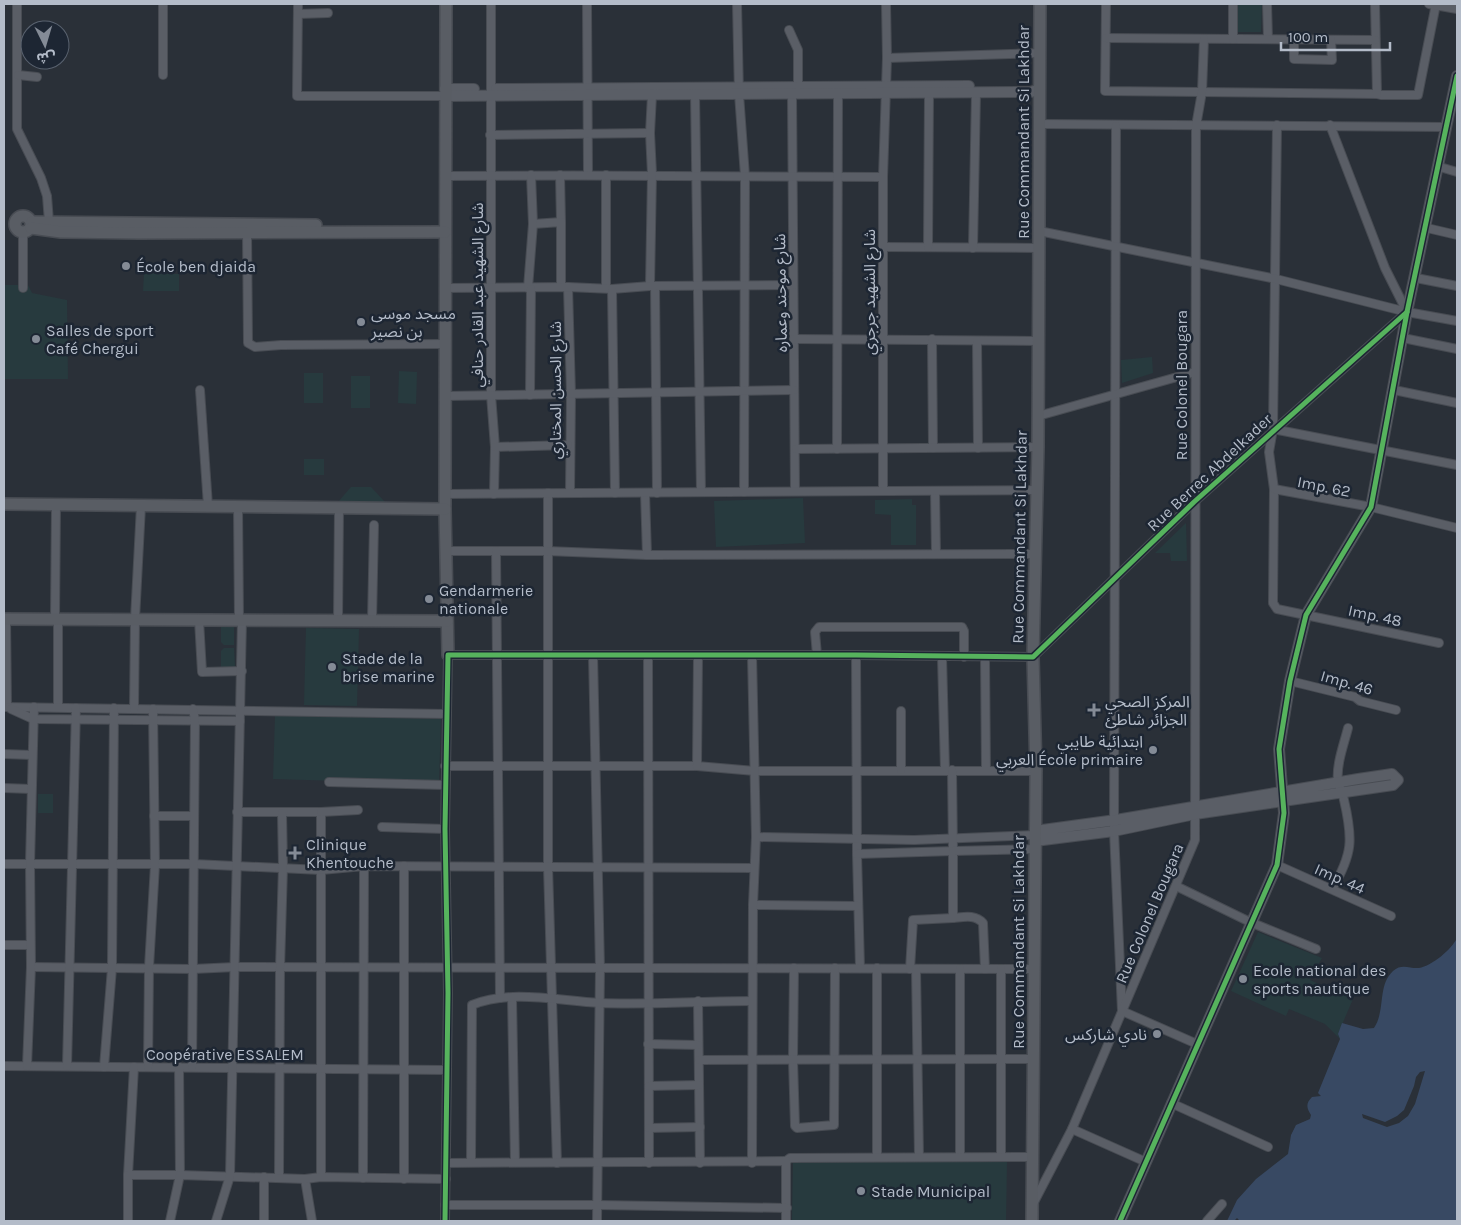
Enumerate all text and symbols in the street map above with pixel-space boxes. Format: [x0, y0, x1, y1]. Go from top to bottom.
north arrow [20, 20, 70, 70]
scale bar [1281, 20, 1390, 52]
street label: Rue Commandant Si Lakhdar [1014, 25, 1033, 239]
text: 100 m [1288, 28, 1328, 46]
text: ش [36, 48, 56, 67]
street label: شارع الشهيد عبد القادر حنافي [468, 202, 490, 388]
street label: شارع الشهيد جرجري [860, 229, 882, 355]
street label: شارع موحند وعماره [770, 233, 794, 353]
place label: École ben djaida [136, 257, 256, 276]
marker: École ben djaida [120, 260, 132, 272]
place label: مسجد موسى بن نصير [370, 304, 456, 341]
street label: Rue Colonel Bougara [1172, 310, 1191, 460]
marker: مسجد موسى بن نصير [355, 316, 367, 328]
place label: Salles de sport Café Chergui [46, 321, 154, 358]
street label: شارع الحسن المختاري [546, 321, 568, 459]
marker: Salles de sport Café Chergui [30, 333, 42, 345]
street label: Rue Berrec Abdelkader [1143, 409, 1276, 535]
street label: Rue Commandant Si Lakhdar [1008, 430, 1031, 644]
street label: Imp. 62 [1296, 472, 1352, 501]
place label: Gendarmerie nationale [439, 581, 533, 618]
marker: Gendarmerie nationale [423, 593, 435, 605]
street label: Imp. 48 [1346, 601, 1403, 630]
place label: Stade de la brise marine [342, 649, 435, 686]
marker: Stade de la brise marine [326, 661, 338, 673]
street label: Imp. 46 [1318, 666, 1375, 699]
place label: المركز الصحي الجزائر شاطئ [1105, 692, 1190, 729]
marker: المركز الصحي الجزائر شاطئ [1087, 703, 1101, 717]
place label: ابتدائية طايبي العربي École primaire [996, 732, 1143, 772]
marker: ابتدائية طايبي العربي École primaire [1147, 744, 1159, 756]
place label: Clinique Khentouche [306, 835, 394, 872]
street label: Rue Commandant Si Lakhdar [1009, 835, 1028, 1049]
street label: Rue Colonel Bougara [1111, 840, 1188, 986]
marker: Clinique Khentouche [288, 846, 302, 860]
street label: Imp. 44 [1312, 859, 1368, 898]
place label: Ecole national des sports nautique [1253, 961, 1386, 998]
marker: Ecole national des sports nautique [1237, 973, 1249, 985]
place label: نادي شاركس [1065, 1025, 1147, 1047]
marker: نادي شاركس [1151, 1028, 1163, 1040]
street label: Coopérative ESSALEM [146, 1045, 304, 1064]
place label: Stade Municipal [871, 1182, 990, 1201]
marker: Stade Municipal [855, 1185, 867, 1197]

